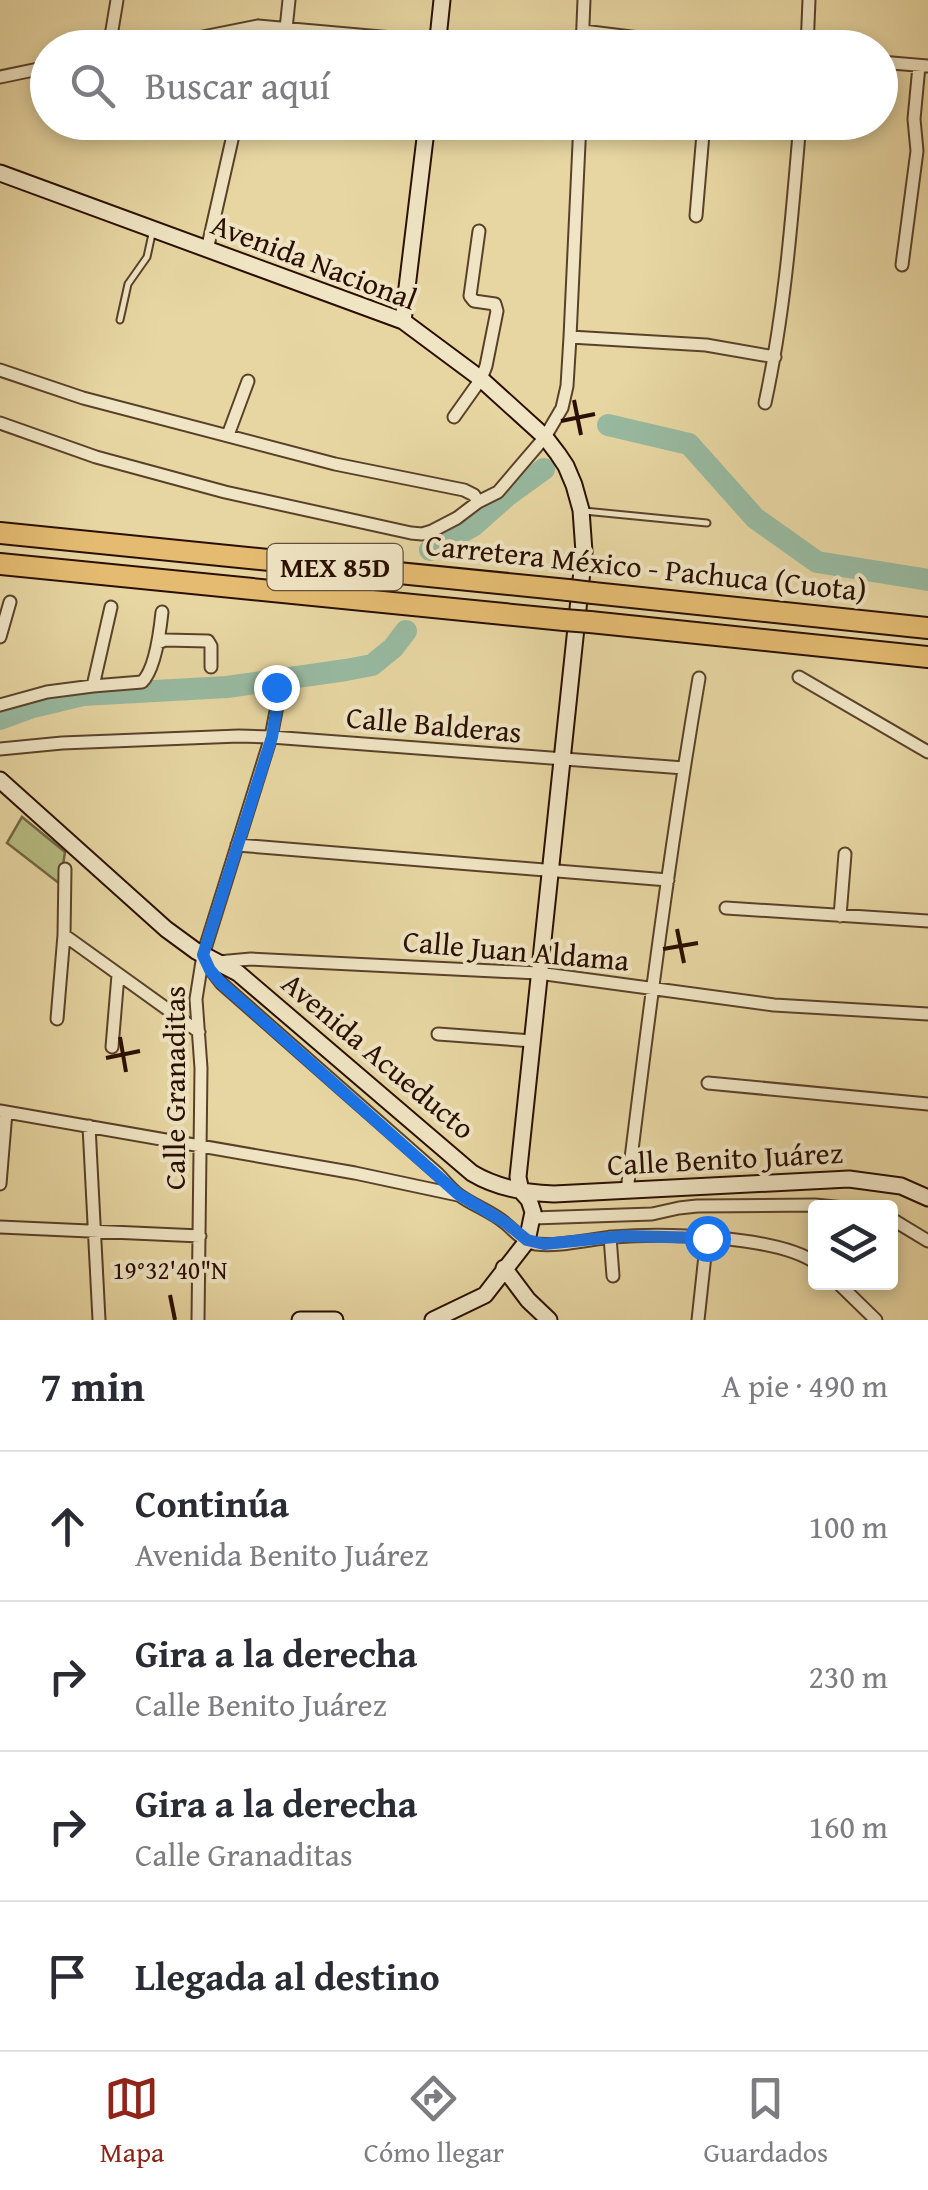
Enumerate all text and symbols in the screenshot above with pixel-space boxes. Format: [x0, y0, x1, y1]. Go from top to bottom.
search box [30, 30, 898, 140]
text: Buscar aquí [145, 57, 330, 113]
icon: search [65, 58, 120, 113]
street label: Avenida Nacional [205, 202, 424, 321]
street label: Carretera México - Pachuca (Cuota) [423, 522, 869, 612]
road number: MEX 85D [268, 544, 402, 590]
route end [254, 665, 300, 711]
street label: Calle Balderas [345, 694, 524, 754]
street label: Calle Juan Aldama [401, 918, 631, 982]
street label: Avenida Acueducto [272, 961, 485, 1149]
street label: Calle Granaditas [152, 986, 196, 1190]
street label: Calle Benito Juárez [606, 1130, 844, 1186]
map controls [808, 1200, 898, 1290]
button: layers [808, 1200, 898, 1290]
route start [685, 1216, 731, 1262]
text: 19°32'40"N [113, 1252, 227, 1288]
text: 7 min [40, 1355, 145, 1416]
text: A pie · 490 m [721, 1362, 888, 1409]
text: Continúa [135, 1475, 289, 1531]
icon: ahead [40, 1499, 95, 1554]
text: 100 m [809, 1503, 888, 1550]
text: Avenida Benito Juárez [135, 1531, 428, 1578]
text: Gira a la derecha [135, 1625, 417, 1681]
icon: right [40, 1649, 95, 1704]
text: 230 m [809, 1653, 888, 1700]
text: Calle Benito Juárez [135, 1681, 387, 1728]
text: Gira a la derecha [135, 1775, 417, 1831]
icon: right [40, 1799, 95, 1854]
text: 160 m [809, 1803, 888, 1850]
text: Calle Granaditas [135, 1831, 353, 1878]
text: Llegada al destino [135, 1948, 440, 2004]
icon: arrive [40, 1949, 95, 2004]
tab: Mapa [100, 2071, 164, 2172]
tab: Cómo llegar [364, 2071, 504, 2172]
tab: Guardados [704, 2071, 828, 2172]

